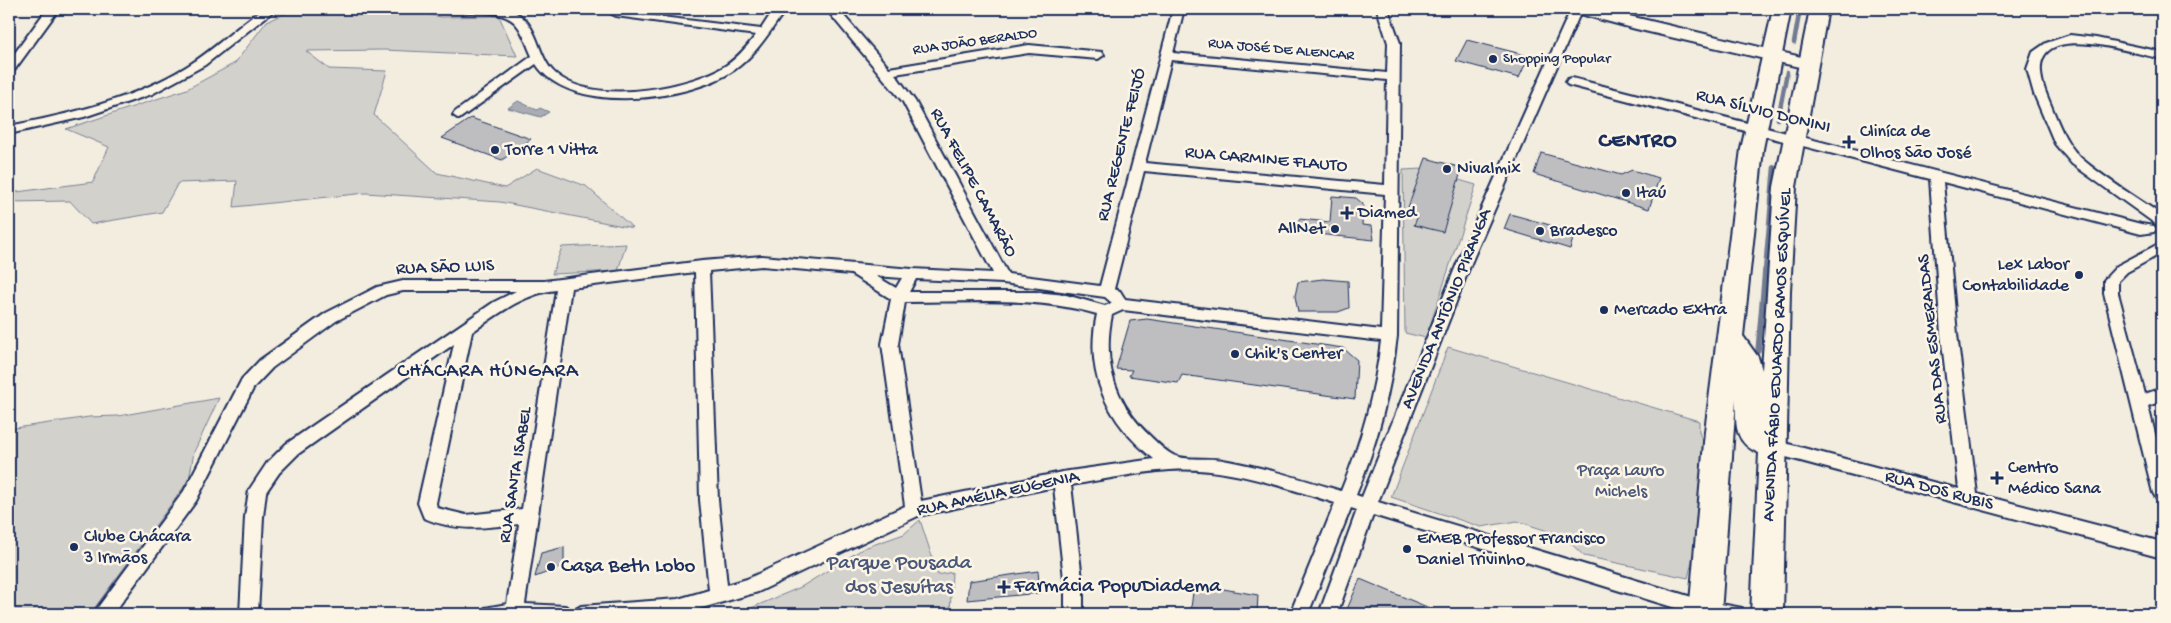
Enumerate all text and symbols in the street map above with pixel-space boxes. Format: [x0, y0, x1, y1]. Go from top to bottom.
street label: RUA JOÃO BERALDO [912, 24, 1038, 60]
street label: RUA JOSÉ DE ALENCAR [1207, 35, 1356, 65]
place label: Shopping Popular [1503, 50, 1612, 68]
marker: Shopping Popular [1487, 53, 1499, 65]
street label: RUA REGENTE FEIJÓ [1093, 66, 1151, 224]
street label: RUA SÍLVIO DONINI [1693, 85, 1833, 139]
street label: RUA FELIPE CAMARÃO [925, 105, 1021, 261]
place label: Cliníca de Olhos São José [1860, 122, 1972, 164]
district label: CENTRO [1597, 129, 1678, 155]
marker: Cliníca de Olhos São José [1842, 135, 1856, 149]
place label: Torre 1 Vitta [504, 140, 599, 161]
street label: RUA CARMINE FLAUTO [1184, 142, 1348, 178]
marker: Torre 1 Vitta [489, 144, 501, 156]
place label: Nivalmix [1457, 159, 1521, 180]
marker: Nivalmix [1441, 163, 1453, 175]
place label: Itaú [1636, 183, 1667, 204]
marker: Itaú [1620, 187, 1632, 199]
street label: AVENIDA FÁBIO EDUARDO RAMOS ESQUÍVEL [1758, 187, 1797, 522]
place label: Diamed [1357, 203, 1418, 224]
street label: AVENIDA ANTÔNIO PIRANGA [1397, 205, 1497, 412]
marker: Diamed [1340, 206, 1354, 220]
place label: AllNet [1278, 219, 1327, 240]
place label: Bradesco [1549, 221, 1618, 242]
marker: AllNet [1329, 223, 1341, 235]
marker: Bradesco [1534, 225, 1546, 237]
street label: RUA DAS ESMERALDAS [1914, 253, 1952, 425]
place label: Lex Labor Contabilidade [1962, 255, 2071, 297]
street label: RUA SÃO LUIS [395, 256, 495, 280]
marker: Lex Labor Contabilidade [2073, 269, 2085, 281]
place label: Mercado Extra [1614, 300, 1728, 321]
marker: Mercado Extra [1598, 304, 1610, 316]
place label: Chik's Center [1245, 344, 1344, 365]
marker: Chik's Center [1229, 348, 1241, 360]
district label: CHÁCARA HÚNGARA [397, 359, 579, 384]
street label: RUA SANTA ISABEL [495, 404, 537, 545]
place label: Centro Médico Sana [2008, 458, 2102, 500]
park label: Praça Lauro Michels [1576, 461, 1665, 503]
street label: RUA AMÉLIA EUGENIA [915, 466, 1083, 521]
street label: RUA DOS RUBIS [1882, 466, 1996, 516]
marker: Centro Médico Sana [1990, 471, 2004, 485]
place label: Clube Chácara 3 Irmãos [83, 527, 192, 569]
place label: EMEB Professor Francisco Daniel Trivinho [1416, 529, 1605, 571]
marker: Clube Chácara 3 Irmãos [68, 541, 80, 553]
marker: EMEB Professor Francisco Daniel Trivinho [1401, 543, 1413, 555]
park label: Parque Pousada dos Jesuítas [826, 552, 973, 601]
place label: Casa Beth Lobo [561, 555, 695, 580]
marker: Casa Beth Lobo [545, 561, 557, 573]
place label: Farmácia PopuDiadema [1013, 575, 1222, 600]
marker: Farmácia PopuDiadema [998, 581, 1010, 593]

